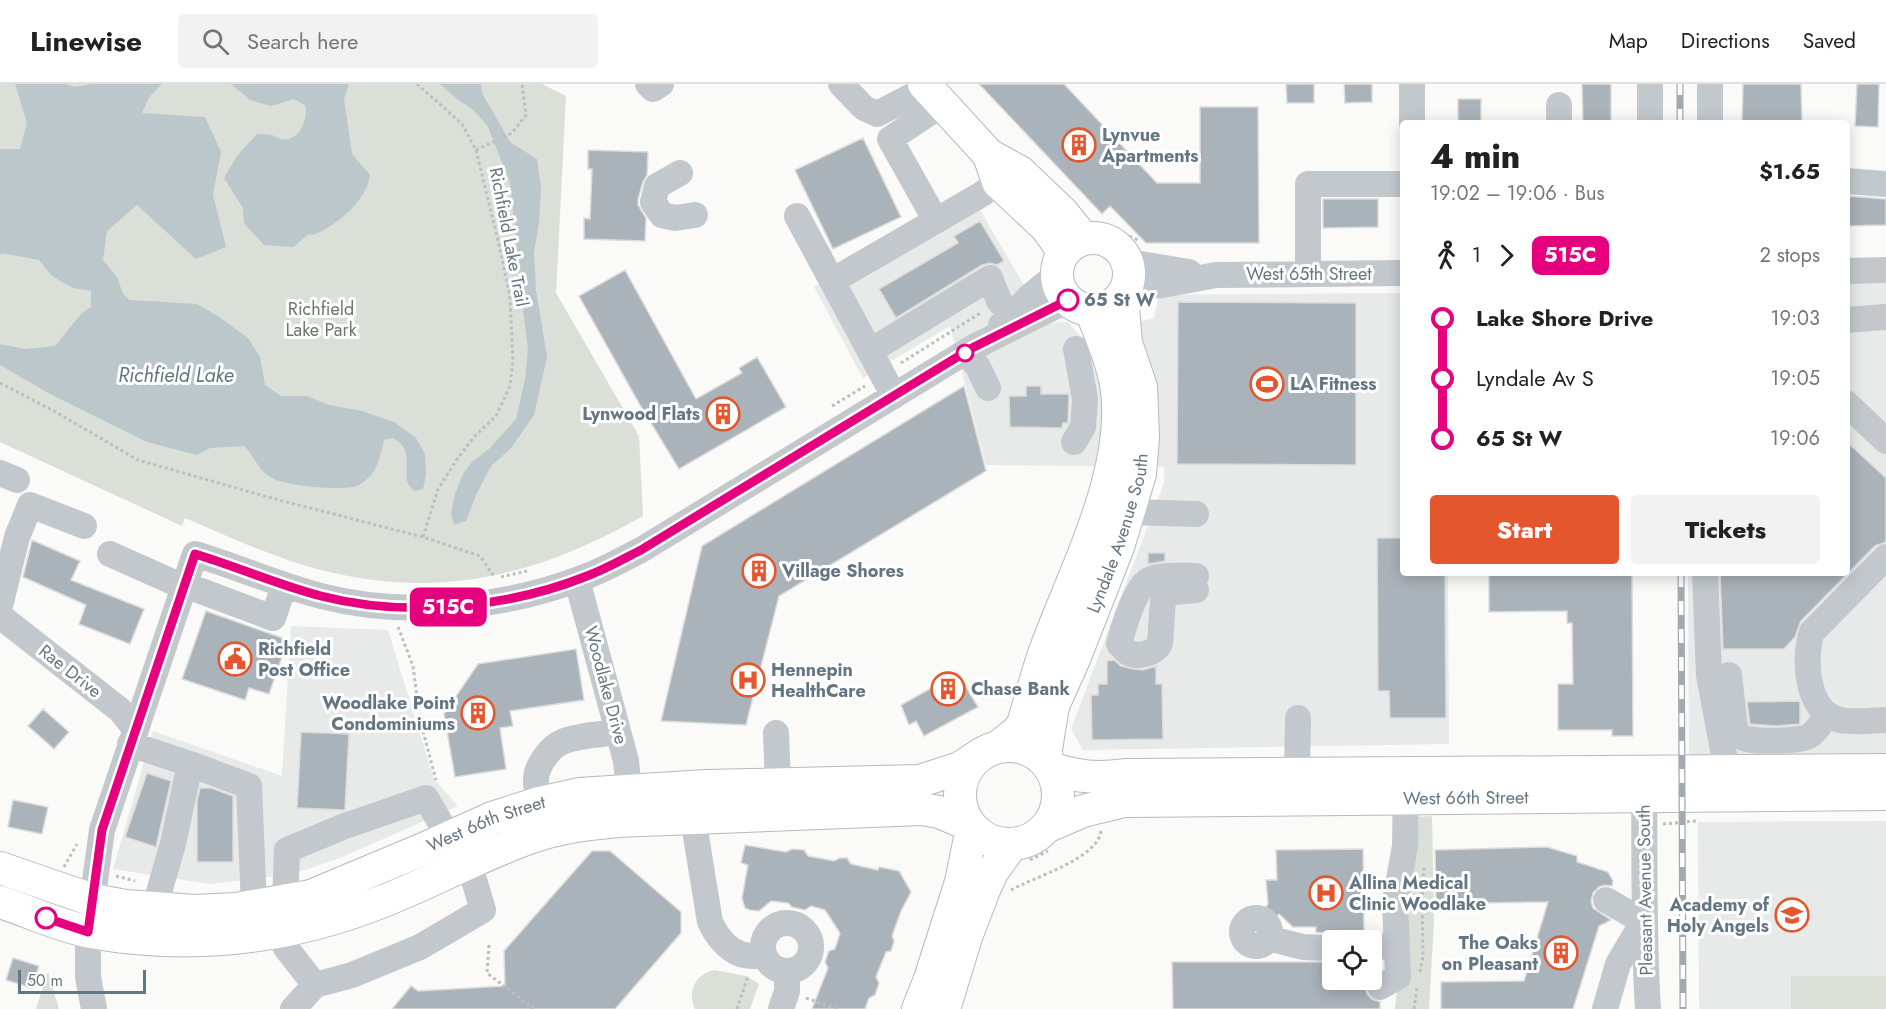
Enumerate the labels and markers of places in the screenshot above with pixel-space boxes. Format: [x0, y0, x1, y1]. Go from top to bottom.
place label: Lynvue Apartments [1101, 122, 1199, 169]
building icon: Lynvue Apartments [1061, 127, 1097, 163]
place label: 65 St W [1084, 287, 1155, 313]
marker: 65 St W [1057, 289, 1079, 311]
unlabelled marker [956, 344, 974, 362]
sports icon: LA Fitness [1249, 366, 1285, 402]
place label: LA Fitness [1290, 371, 1376, 397]
building icon: Lynwood Flats [705, 396, 741, 432]
place label: Lynwood Flats [582, 401, 700, 427]
building icon: Village Shores [741, 553, 777, 589]
place label: Village Shores [781, 558, 904, 584]
place label: Richfield Post Office [258, 636, 350, 683]
public building icon: Richfield Post Office [217, 641, 253, 677]
place label: Hennepin HealthCare [771, 657, 866, 704]
hospital icon: Hennepin HealthCare [730, 662, 766, 698]
building icon: Chase Bank [930, 671, 966, 707]
place label: Chase Bank [971, 676, 1070, 702]
place label: Woodlake Point Condominiums [322, 690, 455, 737]
building icon: Woodlake Point Condominiums [460, 695, 496, 731]
place label: Allina Medical Clinic Woodlake [1348, 870, 1486, 917]
hospital icon: Allina Medical Clinic Woodlake [1308, 875, 1344, 911]
place label: Academy of Holy Angels [1667, 892, 1770, 939]
school or university icon: Academy of Holy Angels [1774, 897, 1810, 933]
unlabelled marker [35, 907, 57, 929]
place label: The Oaks on Pleasant [1442, 930, 1538, 977]
building icon: The Oaks on Pleasant [1543, 935, 1579, 971]

